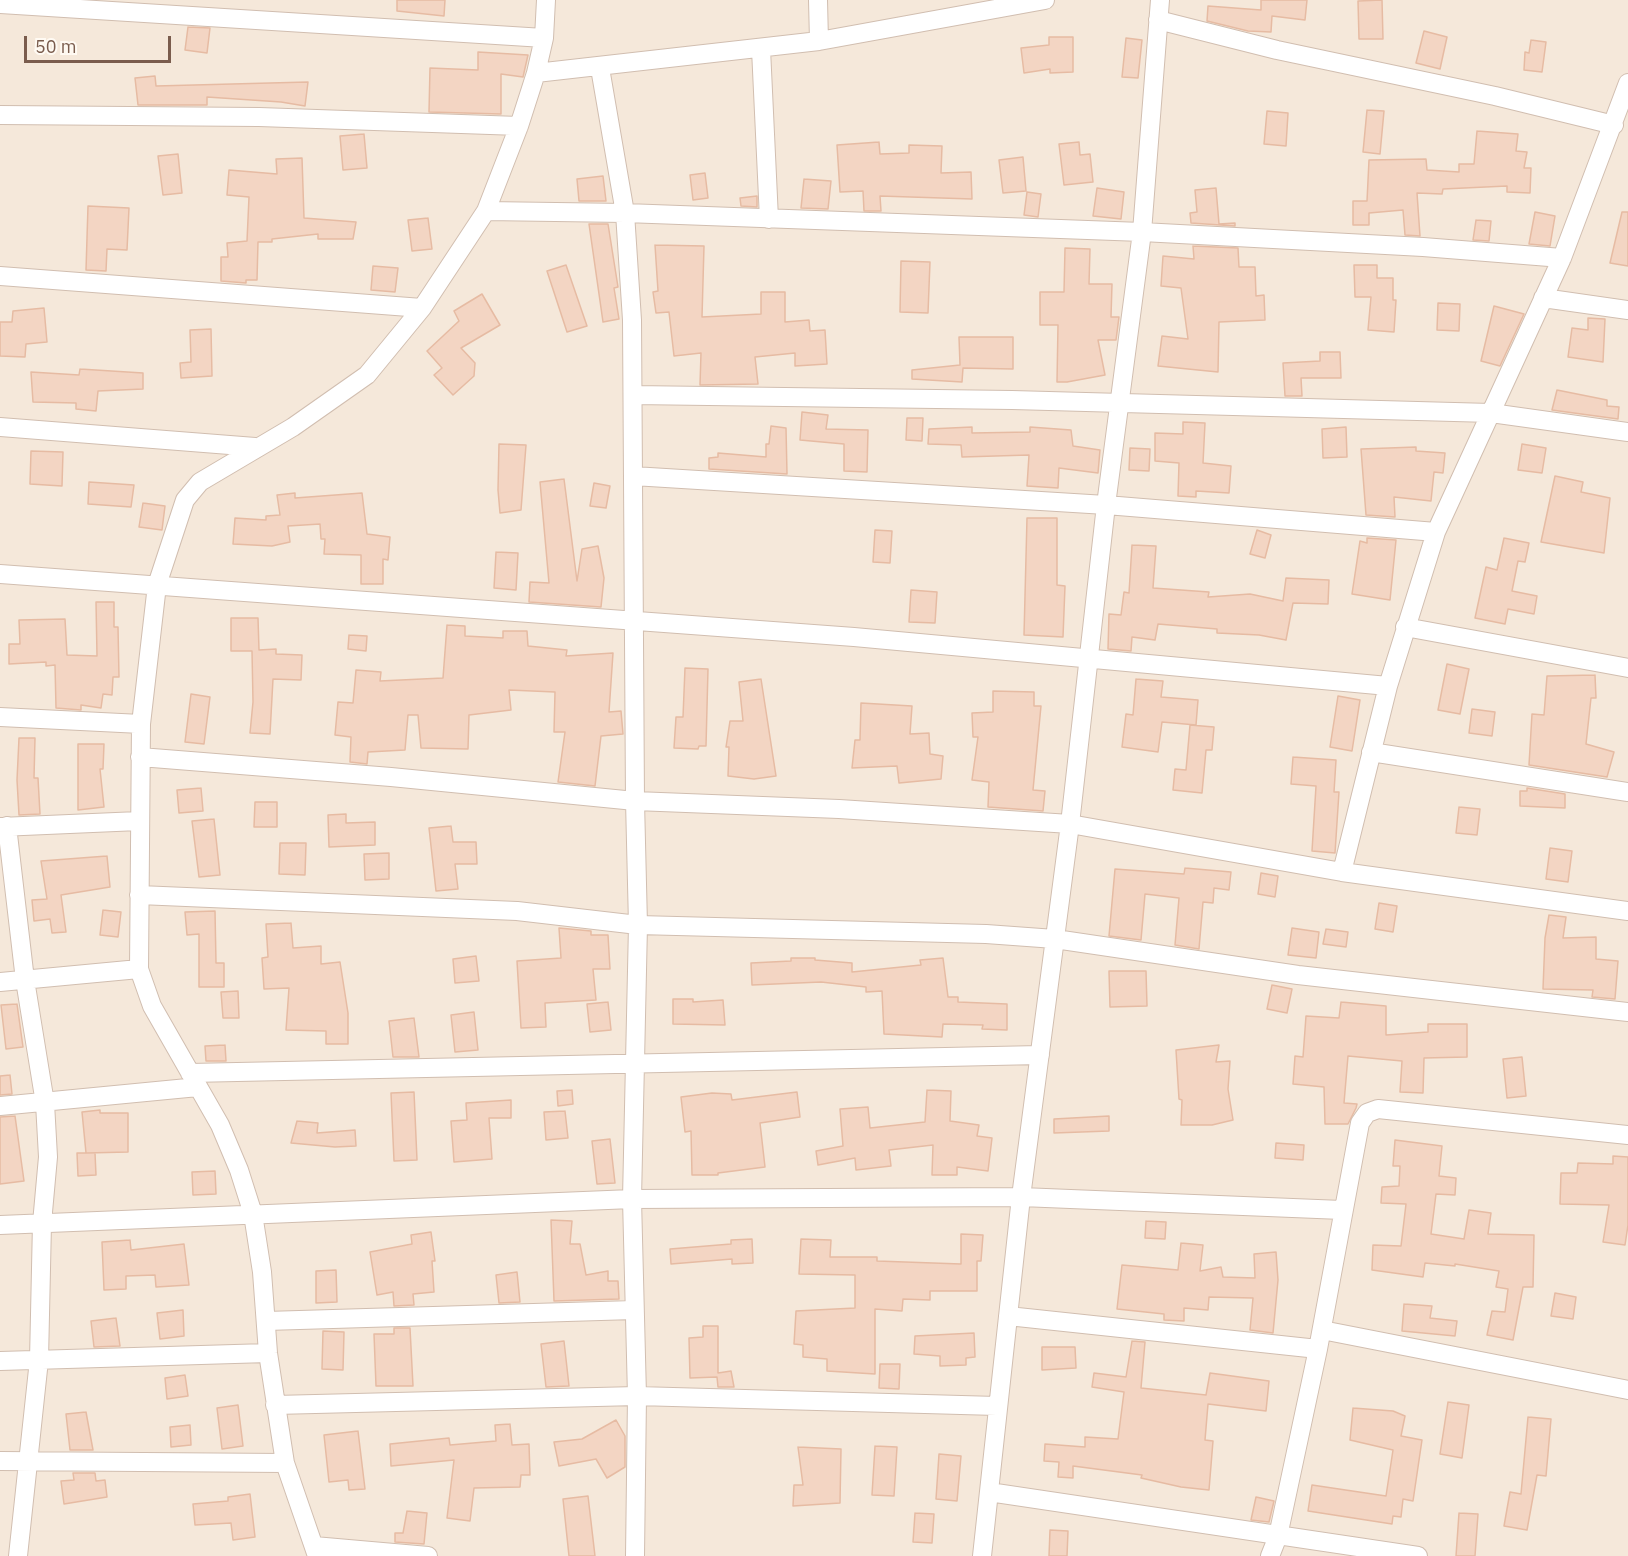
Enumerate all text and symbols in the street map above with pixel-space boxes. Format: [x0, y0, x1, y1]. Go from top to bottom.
scale bar [27, 24, 174, 62]
text: 50 m [35, 35, 77, 58]

